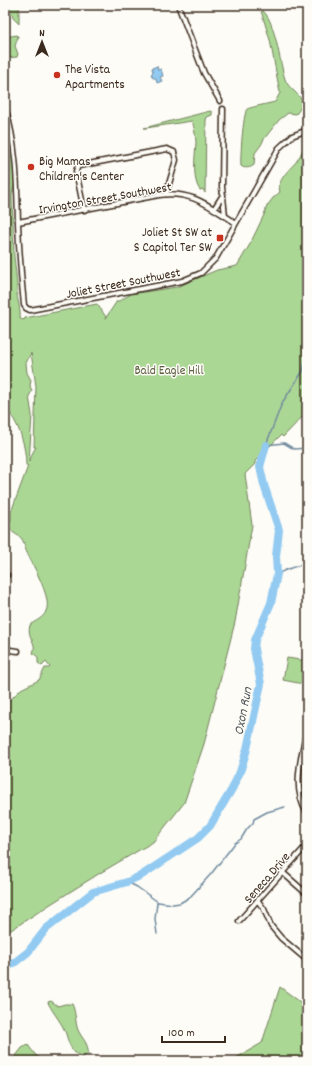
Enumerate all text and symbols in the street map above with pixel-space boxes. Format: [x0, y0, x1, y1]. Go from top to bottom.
north arrow [22, 22, 62, 62]
text: N [39, 26, 45, 42]
place label: The Vista Apartments [65, 61, 125, 95]
marker: The Vista Apartments [52, 70, 62, 80]
place label: Big Mamas Children's Center [39, 153, 124, 187]
marker: Big Mamas Children's Center [26, 162, 36, 172]
street label: Irvington Street Southwest [37, 178, 174, 221]
place label: Joliet St SW at S Capitol Ter SW [134, 224, 213, 258]
marker: Joliet St SW at S Capitol Ter SW [215, 233, 225, 243]
street label: Joliet Street Southwest [65, 264, 183, 305]
park label: Bald Eagle Hill [134, 362, 204, 381]
water label: Oxon Run [230, 685, 259, 737]
street label: Seneca Drive [240, 849, 296, 908]
scale bar [162, 1018, 225, 1044]
text: 100 m [168, 1025, 195, 1042]

